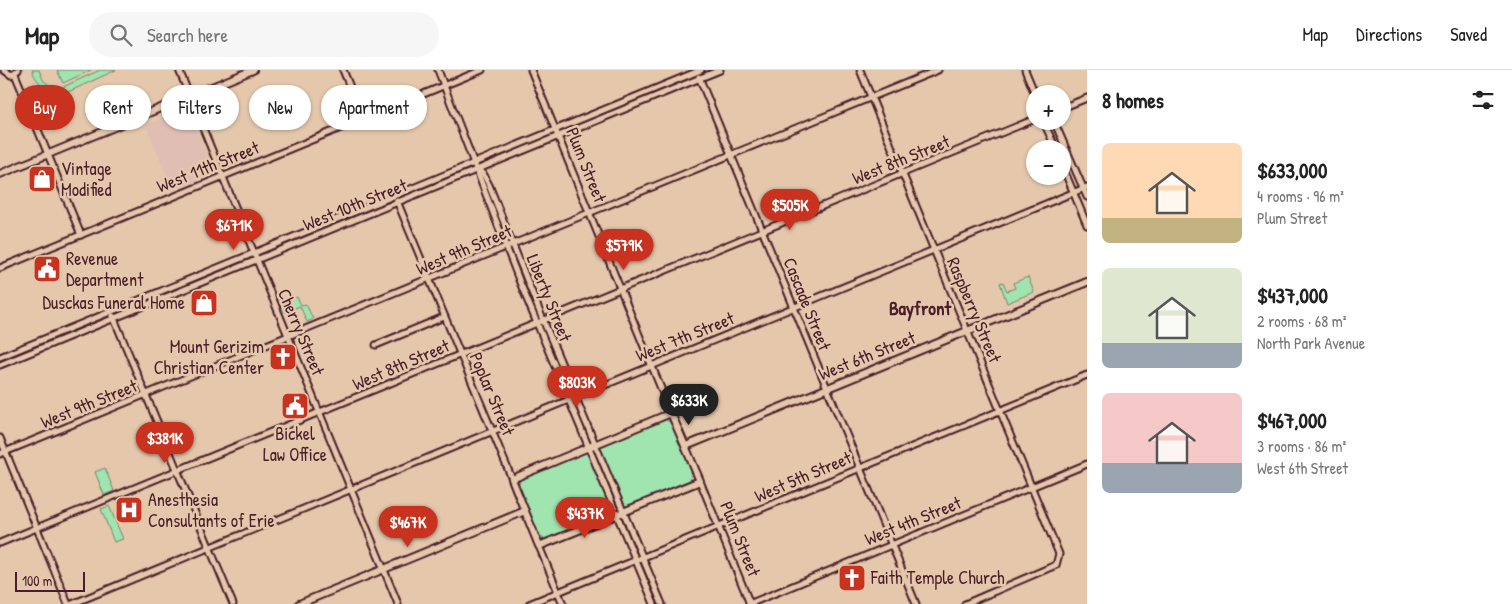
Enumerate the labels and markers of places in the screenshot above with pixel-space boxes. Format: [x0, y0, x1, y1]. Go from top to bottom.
place label: Vintage Modified [61, 156, 112, 202]
shop icon: Vintage Modified [27, 164, 57, 194]
pin: $505K [755, 189, 825, 231]
pin: $671K [199, 208, 269, 251]
pin: $579K [589, 228, 659, 271]
place label: Revenue Department [66, 246, 144, 292]
public building icon: Revenue Department [32, 254, 62, 284]
shop icon: Dusckas Funeral Home [189, 288, 219, 318]
place label: Dusckas Funeral Home [42, 290, 185, 315]
place label: Mount Gerizim Christian Center [154, 334, 264, 380]
church icon: Mount Gerizim Christian Center [268, 342, 298, 372]
pin: $803K [542, 366, 612, 408]
pin: $633K [654, 384, 724, 426]
public building icon: Bickel Law Office [280, 391, 310, 421]
place label: Bickel Law Office [263, 421, 327, 467]
pin: $381K [130, 422, 200, 464]
place label: Anesthesia Consultants of Erie [148, 487, 275, 533]
hospital icon: Anesthesia Consultants of Erie [114, 495, 144, 525]
pin: $437K [550, 496, 620, 539]
pin: $467K [373, 506, 443, 548]
church icon: Faith Temple Church [837, 563, 867, 593]
place label: Faith Temple Church [870, 565, 1005, 590]

